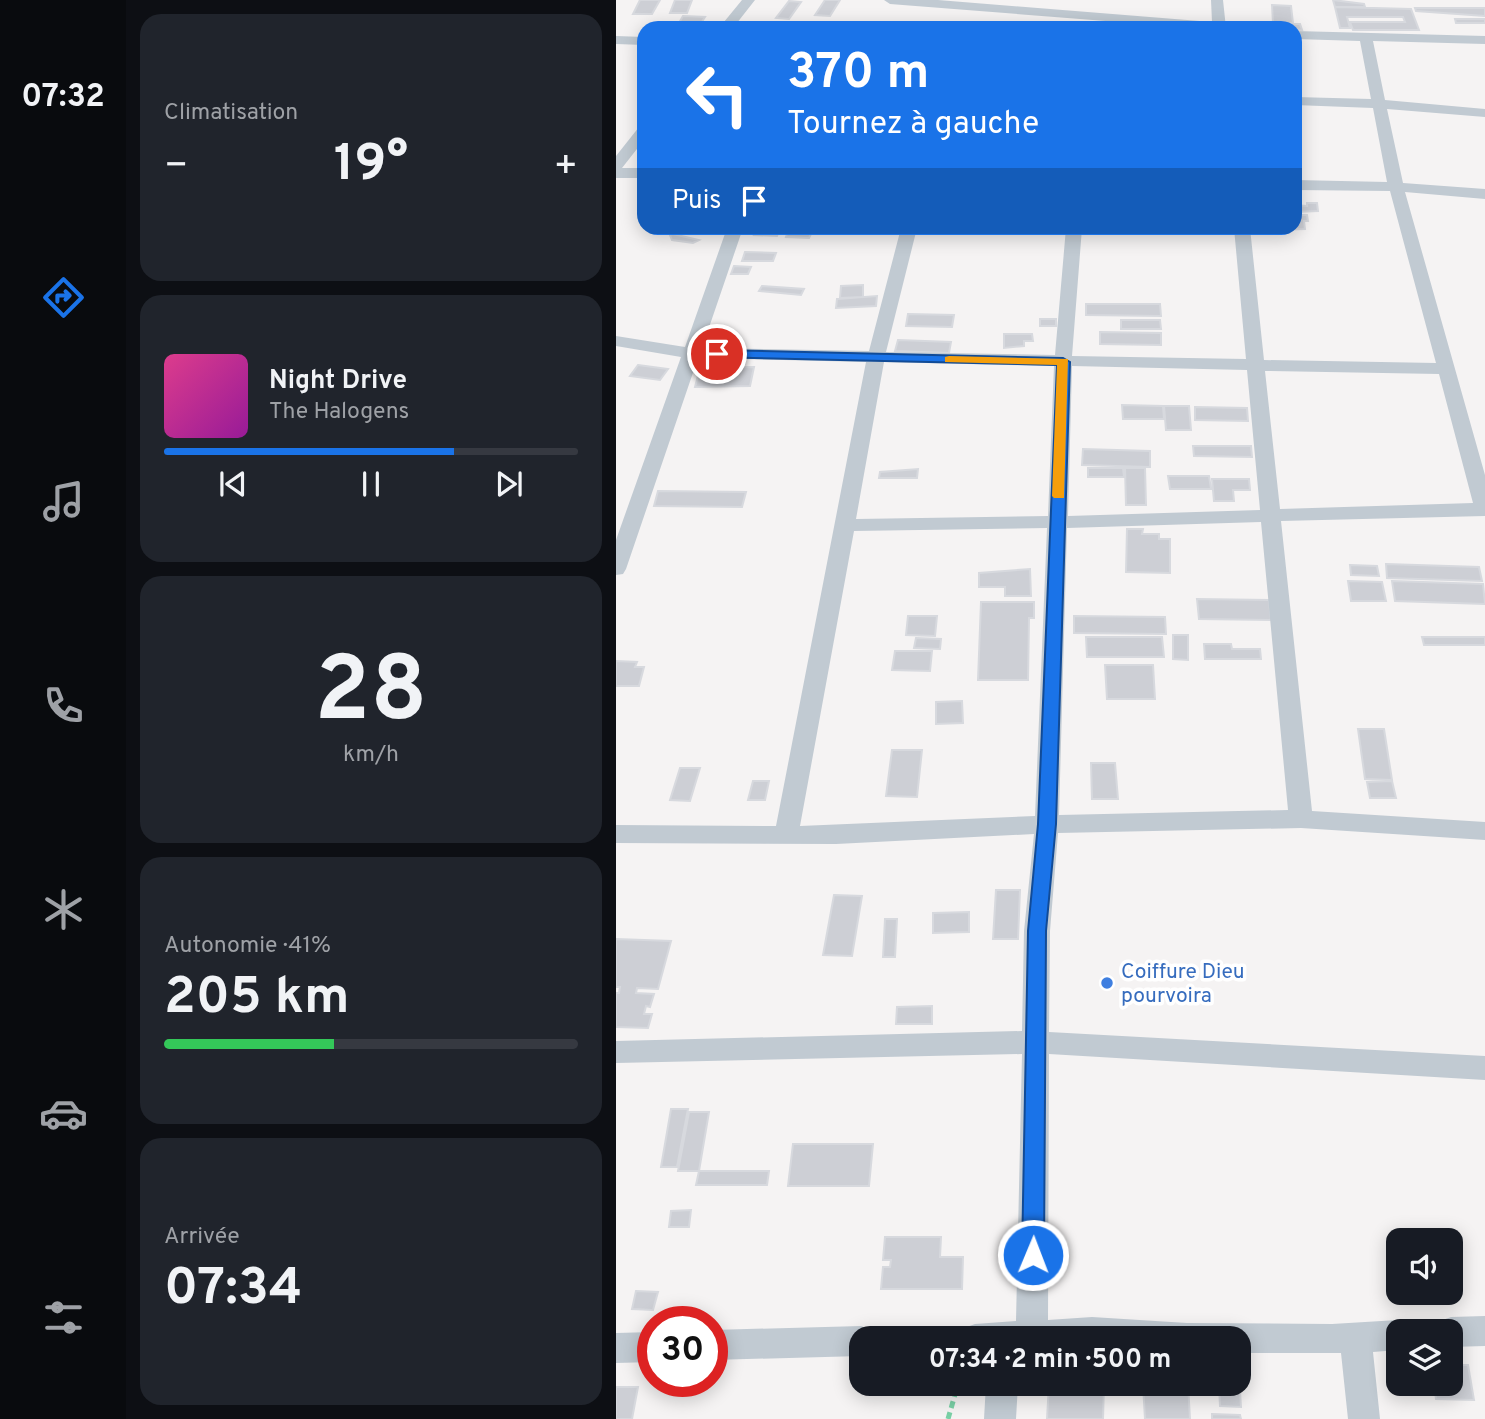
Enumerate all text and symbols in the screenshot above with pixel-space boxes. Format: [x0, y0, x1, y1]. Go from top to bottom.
text: 370 m [787, 44, 929, 106]
icon: left [672, 49, 763, 140]
text: 07:32 [21, 78, 105, 118]
text: Climatisation [164, 99, 298, 128]
text: Tournez à gauche [787, 105, 1039, 145]
text: 19° [334, 133, 408, 199]
text: − [164, 143, 189, 192]
text: + [553, 143, 578, 192]
icon: arrive [735, 182, 773, 220]
text: Puis [672, 185, 721, 218]
icon: directions [39, 273, 88, 322]
pin [687, 324, 747, 384]
icon: arrive [698, 335, 736, 373]
text: Night Drive [269, 365, 407, 398]
text: The Halogens [269, 398, 409, 427]
icon: previous [214, 465, 252, 503]
icon: pause [352, 465, 390, 503]
icon: next [490, 465, 528, 503]
icon: music [39, 477, 88, 526]
text: 28 [315, 638, 427, 753]
icon: phone [39, 681, 88, 730]
text: km/h [343, 741, 399, 770]
icon: climate [39, 885, 88, 934]
text: Autonomie · 41% [164, 932, 331, 961]
place label: Coiffure Dieu pourvoira [1121, 959, 1245, 1010]
text: 205 km [164, 966, 349, 1032]
marker: Coiffure Dieu pourvoira [1099, 975, 1115, 991]
icon: car [39, 1089, 88, 1138]
position arrow [996, 1218, 1070, 1292]
text: Arrivée [164, 1223, 240, 1252]
map controls [1386, 1228, 1463, 1396]
button: sound [1386, 1228, 1463, 1305]
text: 07:34 [164, 1257, 302, 1323]
icon: filters [39, 1293, 88, 1342]
speed limit sign: 30 [637, 1306, 728, 1397]
button: layers [1386, 1319, 1463, 1396]
text: 07:34 · 2 min · 500 m [929, 1344, 1171, 1377]

